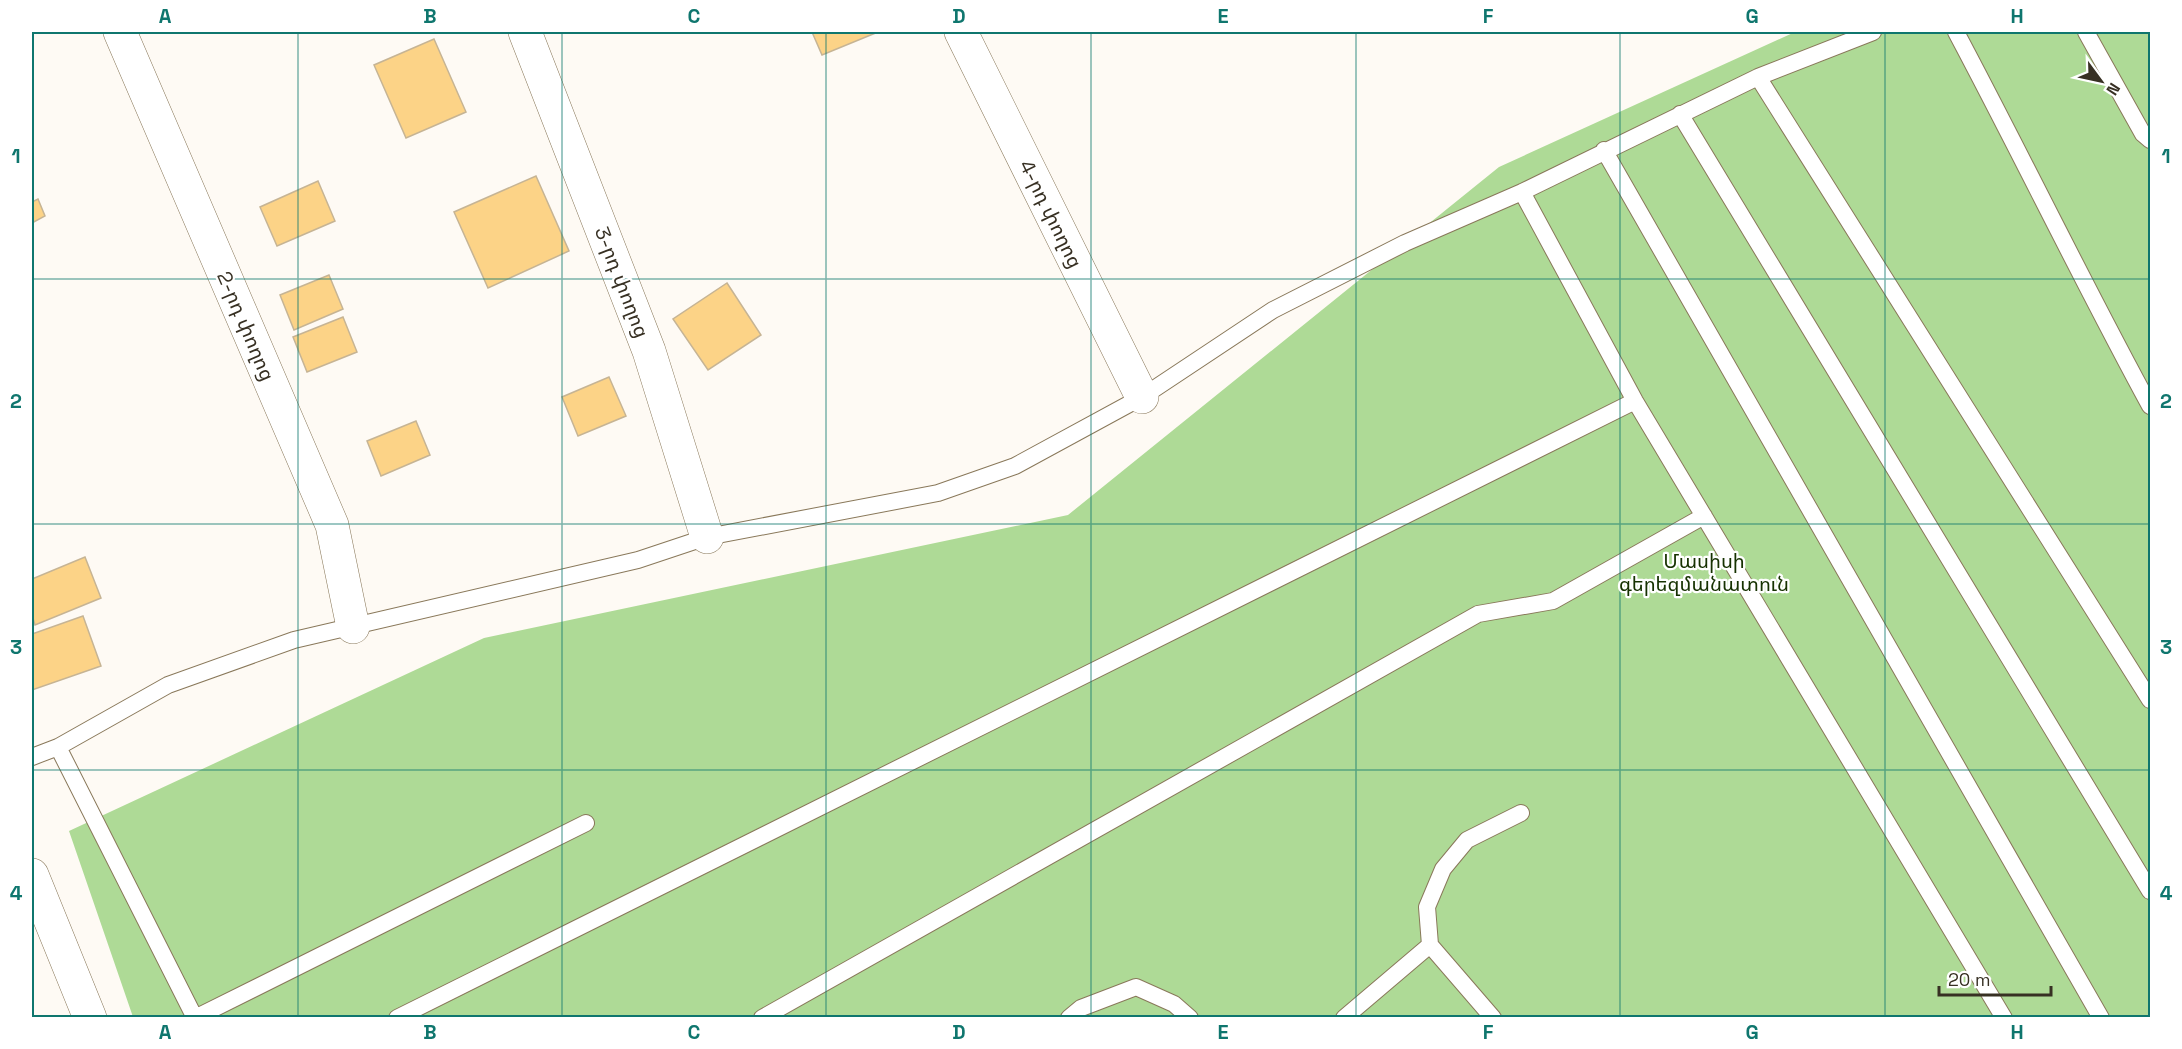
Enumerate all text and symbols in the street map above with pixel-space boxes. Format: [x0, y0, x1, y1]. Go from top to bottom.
text: A [159, 3, 172, 29]
text: B [423, 3, 437, 29]
text: C [688, 3, 701, 29]
text: D [952, 3, 966, 29]
text: E [1217, 3, 1229, 29]
text: F [1483, 3, 1494, 29]
text: G [1745, 3, 1759, 29]
text: H [2010, 3, 2024, 29]
north arrow [2071, 51, 2131, 111]
text: N [2101, 79, 2125, 99]
text: 1 [11, 143, 21, 169]
text: 1 [2161, 143, 2171, 169]
street label: 4-րդ փողոց [1014, 156, 1088, 272]
street label: 3-րդ փողոց [589, 223, 655, 341]
street label: 2-րդ փողոց [211, 267, 281, 385]
text: 2 [10, 388, 22, 414]
text: 2 [2160, 388, 2172, 414]
park label: Մասիսի գերեզմանատուն [1619, 548, 1789, 597]
text: 3 [10, 634, 22, 660]
text: 3 [2160, 634, 2172, 660]
text: 4 [10, 880, 23, 906]
text: 4 [2160, 880, 2173, 906]
scale bar [1939, 959, 2052, 997]
text: 20 m [1948, 968, 1991, 991]
text: A [159, 1019, 172, 1045]
text: B [423, 1019, 437, 1045]
text: C [688, 1019, 701, 1045]
text: D [952, 1019, 966, 1045]
text: E [1217, 1019, 1229, 1045]
text: F [1483, 1019, 1494, 1045]
text: G [1745, 1019, 1759, 1045]
text: H [2010, 1019, 2024, 1045]

